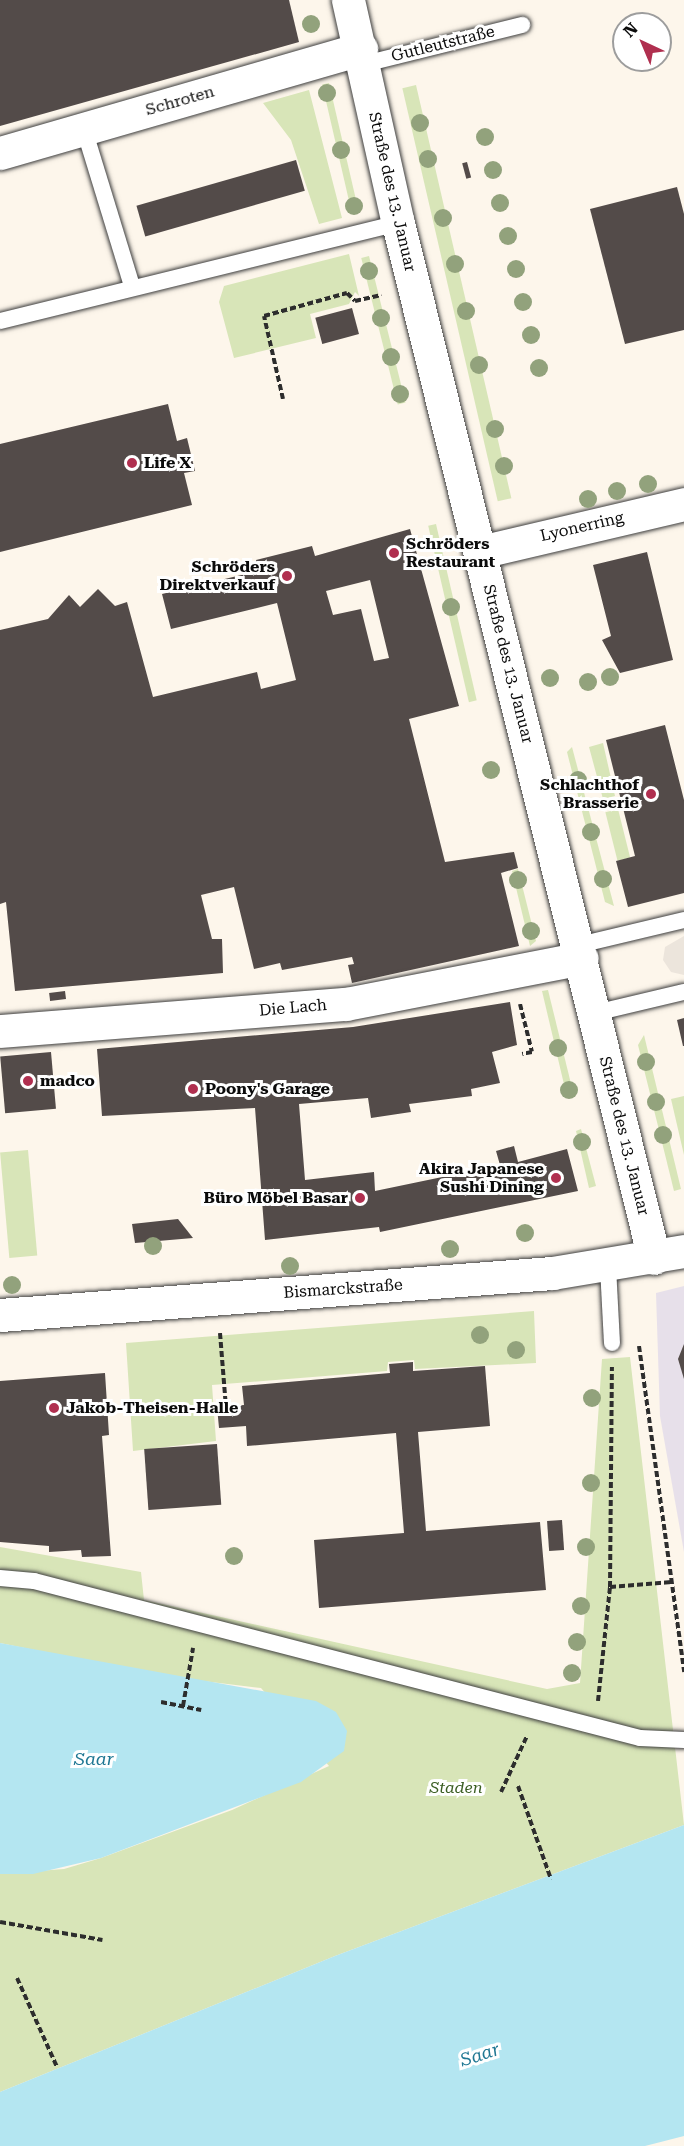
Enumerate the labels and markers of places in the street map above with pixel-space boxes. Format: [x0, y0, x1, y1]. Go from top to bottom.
place label: Life X [144, 453, 191, 473]
marker: Life X [125, 456, 139, 470]
place label: Schröders Restaurant [406, 534, 495, 572]
marker: Schröders Restaurant [387, 546, 401, 560]
place label: Schröders Direktverkauf [160, 557, 275, 595]
marker: Schröders Direktverkauf [280, 569, 294, 583]
place label: Schlachthof Brasserie [540, 775, 639, 813]
marker: Schlachthof Brasserie [644, 787, 658, 801]
place label: madco [40, 1071, 95, 1091]
marker: madco [21, 1074, 35, 1088]
place label: Poony's Garage [205, 1079, 330, 1099]
marker: Poony's Garage [186, 1082, 200, 1096]
place label: Akira Japanese Sushi Dining [419, 1159, 544, 1197]
marker: Akira Japanese Sushi Dining [549, 1171, 563, 1185]
place label: Büro Möbel Basar [204, 1188, 348, 1208]
marker: Büro Möbel Basar [353, 1191, 367, 1205]
place label: Jakob-Theisen-Halle [66, 1398, 238, 1418]
marker: Jakob-Theisen-Halle [47, 1401, 61, 1415]

